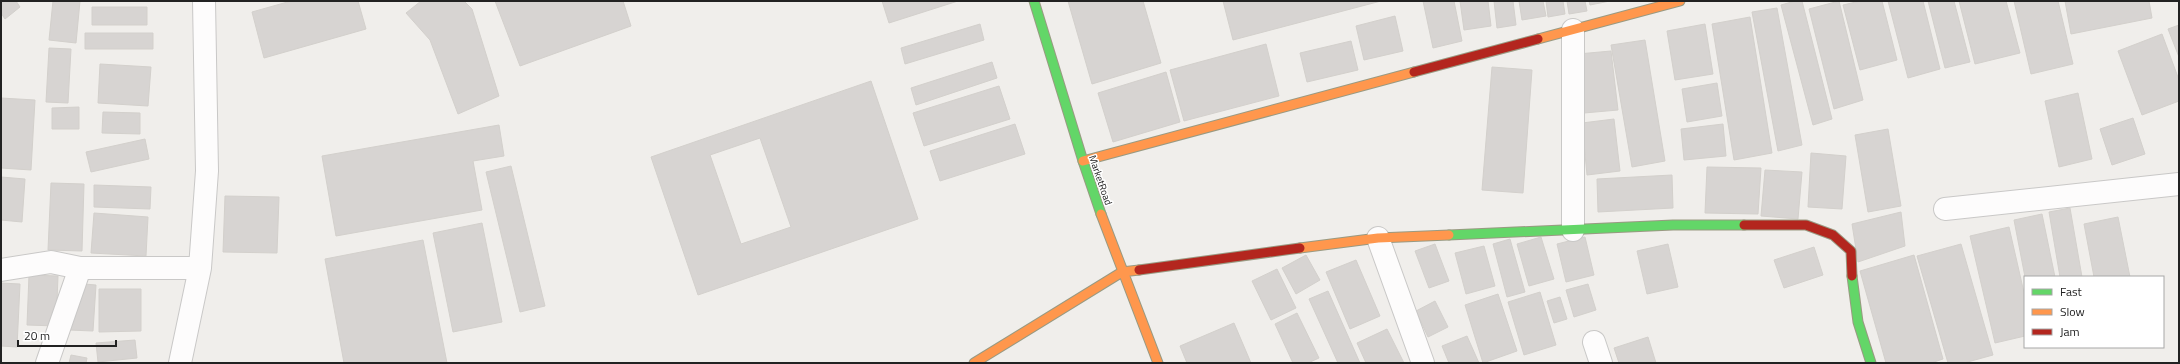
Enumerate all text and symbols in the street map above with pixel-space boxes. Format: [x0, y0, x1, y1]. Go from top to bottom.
street label: MarketRoad [1085, 153, 1116, 207]
legend [2024, 276, 2164, 348]
text: Fast [2060, 282, 2083, 301]
text: Slow [2060, 302, 2085, 321]
scale bar [18, 322, 116, 348]
text: Jam [2060, 322, 2080, 341]
text: 20 m [24, 326, 50, 345]

